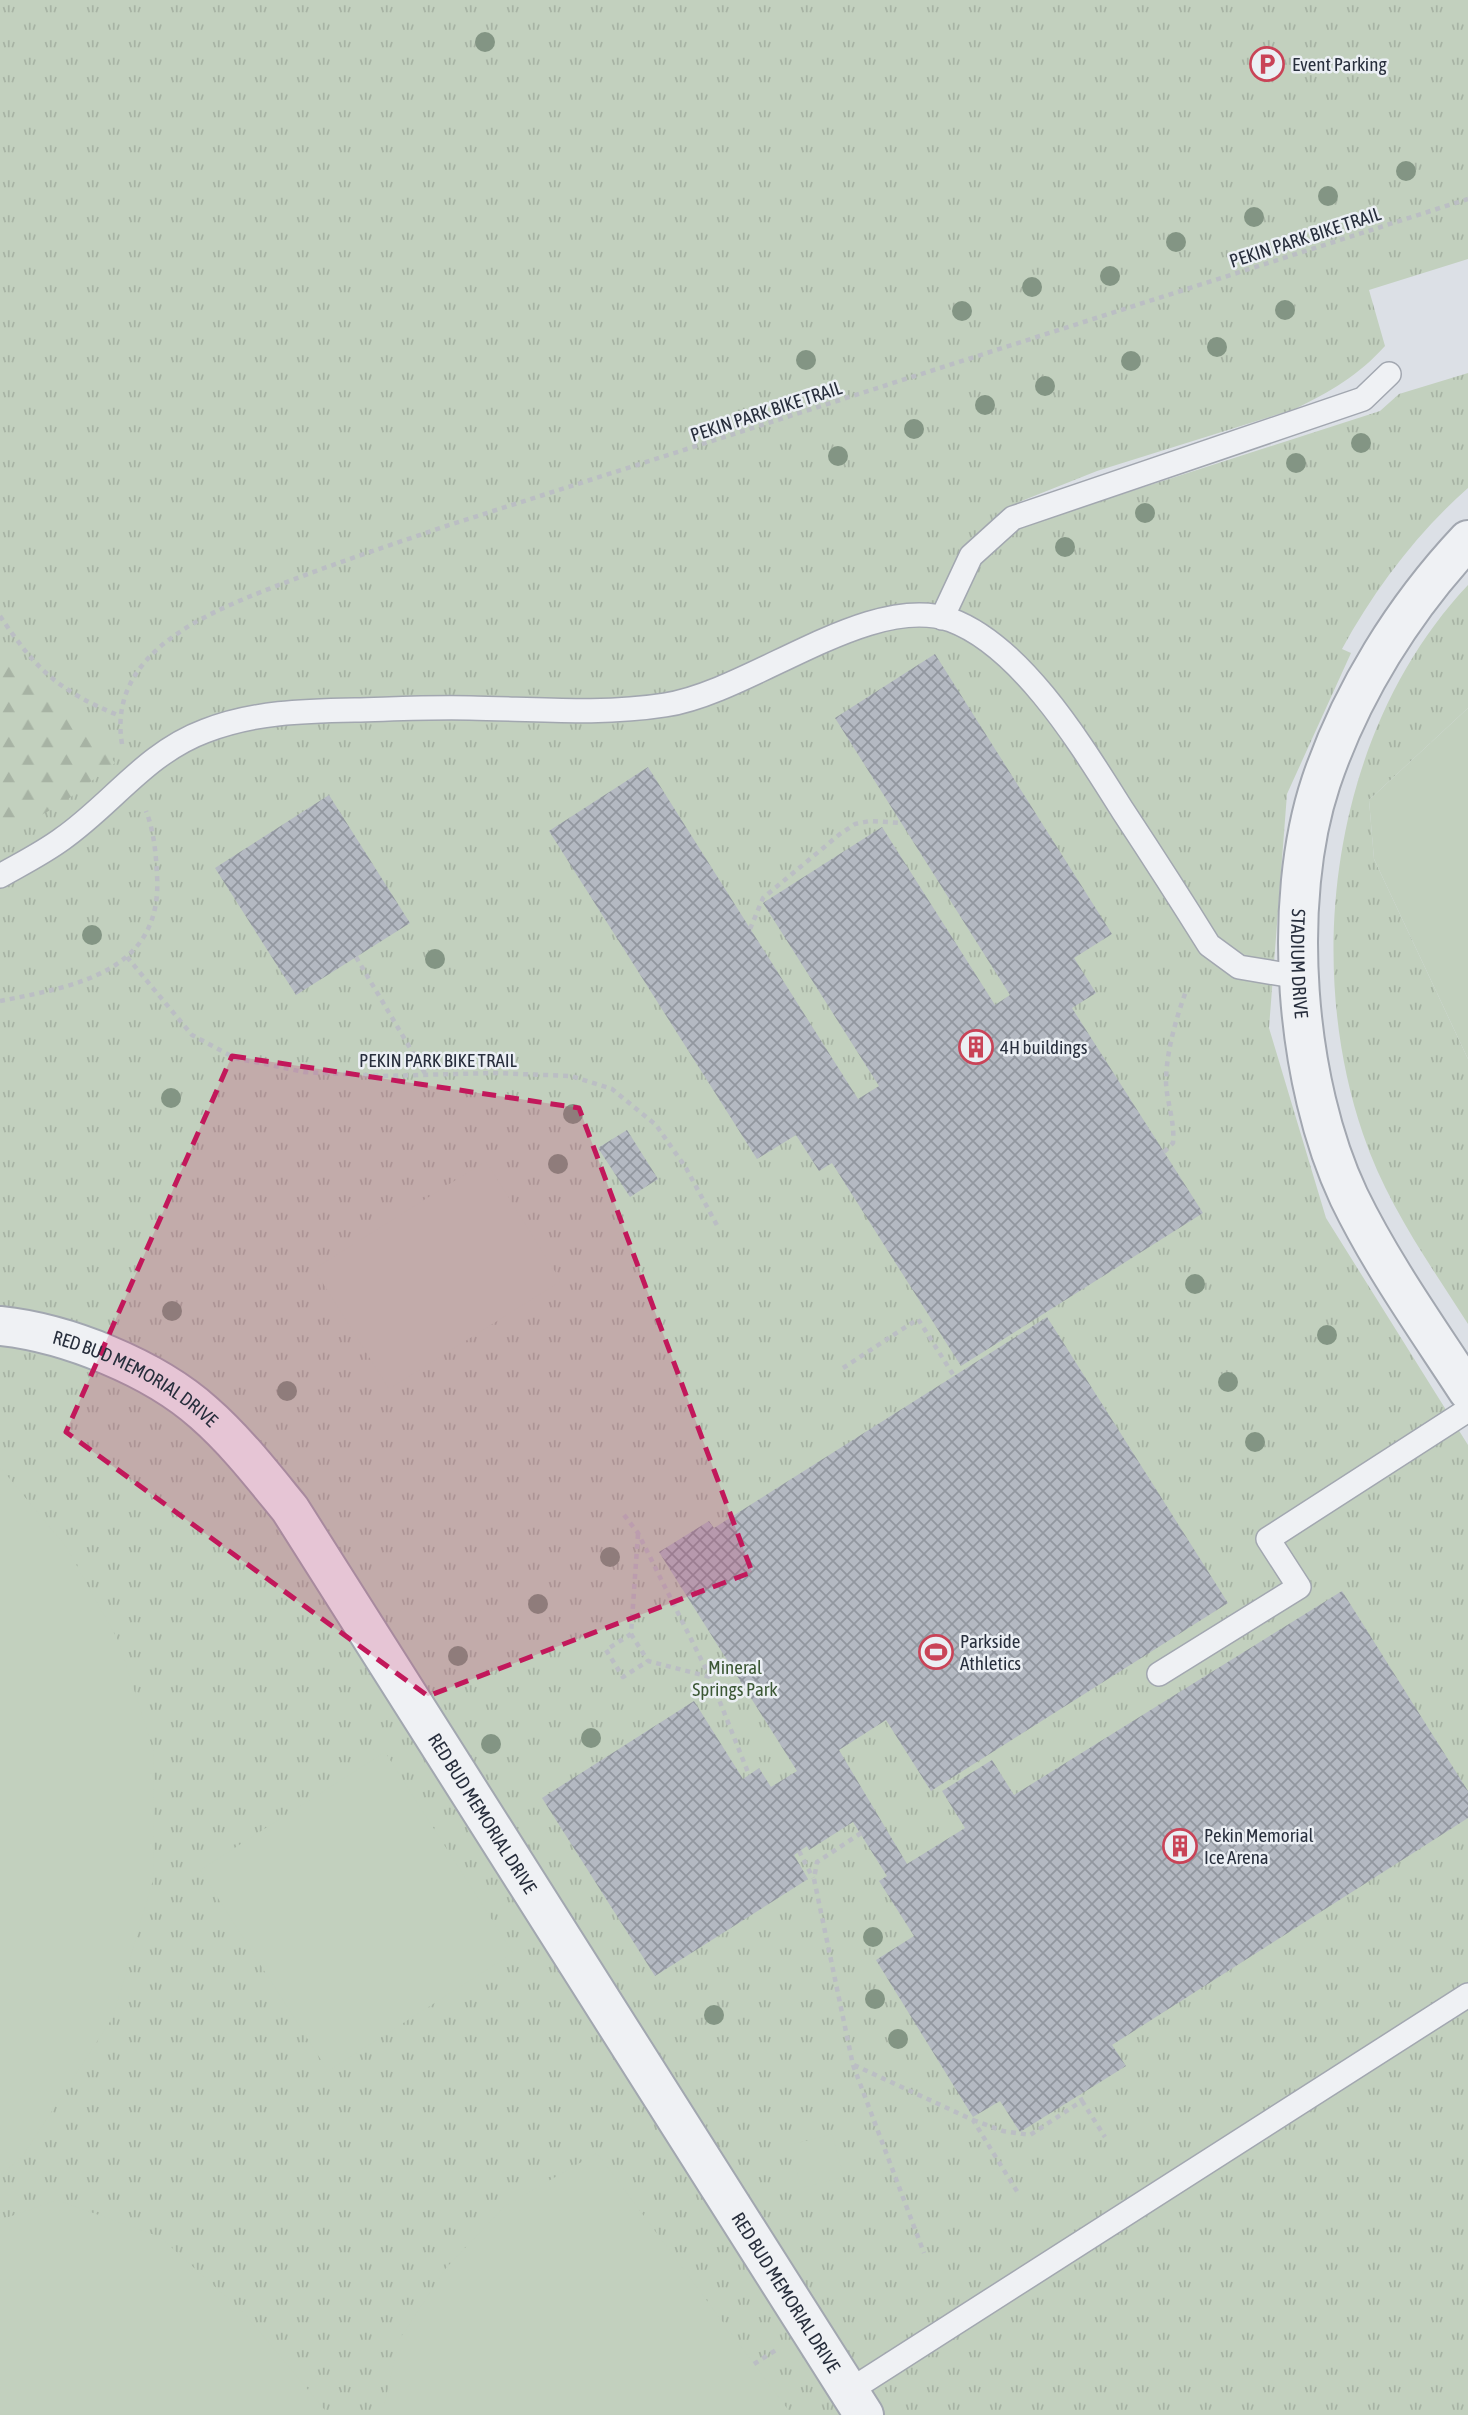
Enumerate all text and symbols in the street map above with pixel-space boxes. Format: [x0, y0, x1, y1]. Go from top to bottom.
parking icon: Event Parking [1248, 45, 1286, 83]
place label: Event Parking [1292, 53, 1387, 75]
street label: PEKIN PARK BIKE TRAIL [1227, 202, 1384, 272]
street label: PEKIN PARK BIKE TRAIL [688, 376, 845, 446]
street label: STADIUM DRIVE [1287, 908, 1313, 1019]
building icon: 4H buildings [957, 1028, 995, 1066]
place label: 4H buildings [1000, 1036, 1088, 1058]
street label: PEKIN PARK BIKE TRAIL [359, 1049, 518, 1071]
street label: RED BUD MEMORIAL DRIVE [50, 1326, 222, 1431]
place label: Parkside Athletics [960, 1630, 1021, 1674]
sports icon: Parkside Athletics [917, 1633, 955, 1671]
park label: Mineral Springs Park [692, 1656, 778, 1700]
street label: RED BUD MEMORIAL DRIVE [424, 1729, 542, 1897]
place label: Pekin Memorial Ice Arena [1204, 1824, 1314, 1868]
building icon: Pekin Memorial Ice Arena [1161, 1827, 1199, 1865]
street label: RED BUD MEMORIAL DRIVE [727, 2208, 845, 2376]

